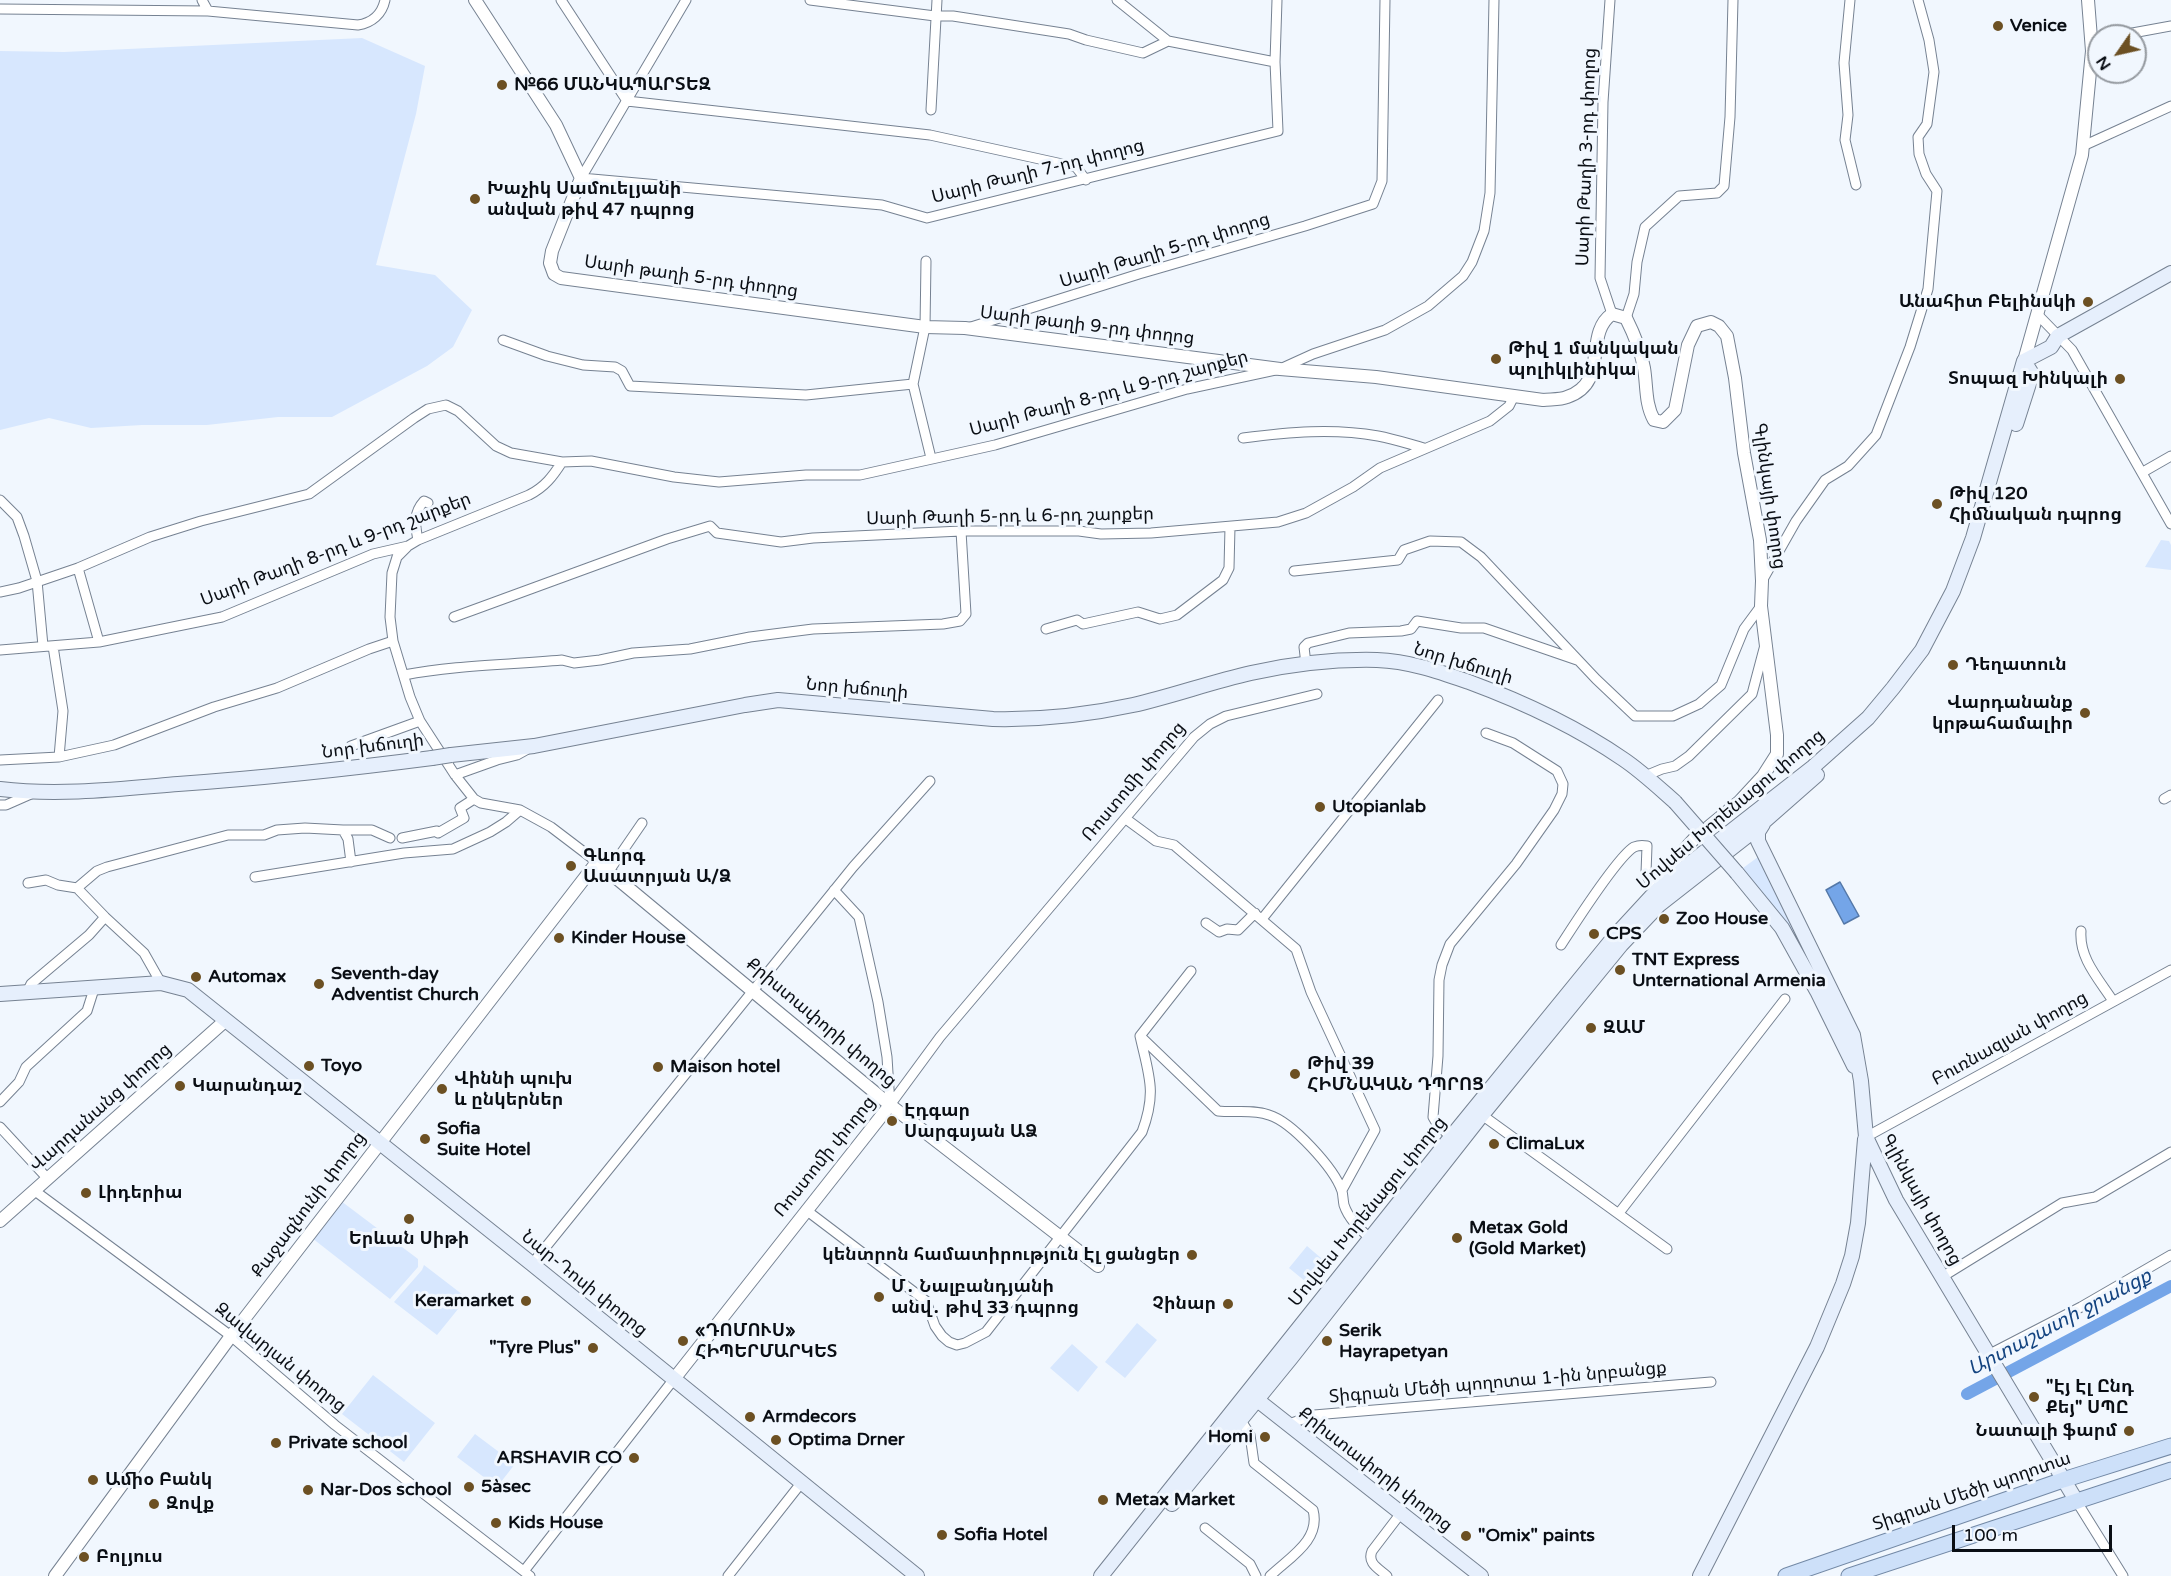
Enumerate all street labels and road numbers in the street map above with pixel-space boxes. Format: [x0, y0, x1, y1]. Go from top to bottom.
street label: Սարի Թաղի 3-րդ փողոց [1572, 47, 1602, 267]
street label: Սարի Թաղի 7-րդ փողոց [930, 135, 1146, 209]
street label: Սարի Թաղի 5-րդ փողոց [1057, 209, 1273, 293]
street label: Սարի թաղի 5-րդ փողոց [583, 251, 799, 303]
street label: Սարի թաղի 9-րդ փողոց [978, 302, 1196, 350]
street label: Սարի Թաղի 8-րդ և 9-րդ շարքեր [967, 346, 1251, 442]
street label: Գլինկայի փողոց [1748, 422, 1790, 570]
street label: Սարի Թաղի 8-րդ և 9-րդ շարքեր [198, 488, 474, 612]
street label: Սարի Թաղի 5-րդ և 6-րդ շարքեր [866, 504, 1154, 530]
street label: Նոր խճուղի [1411, 639, 1515, 689]
street label: Նոր խճուղի [805, 674, 909, 704]
street label: Ռոստոմի փողոց [1078, 718, 1190, 846]
street label: Մովսես Խորենացու փողոց [1633, 725, 1829, 895]
street label: Նոր խճուղի [321, 730, 425, 764]
street label: Քրիստափորի փողոց [741, 954, 901, 1092]
street label: Բուռնազյան փողոց [1928, 987, 2092, 1091]
street label: Վարդանանց փողոց [26, 1039, 176, 1177]
street label: Ռոստոմի փողոց [770, 1092, 880, 1222]
street label: Մովսես Խորենացու փողոց [1285, 1113, 1451, 1311]
street label: Քաջազնունի փողոց [247, 1128, 371, 1282]
street label: Գլինկայի փողոց [1876, 1130, 1966, 1270]
street label: Նար-Դոսի փողոց [517, 1227, 651, 1341]
street label: Զավարյան փողոց [210, 1298, 350, 1418]
street label: Տիգրան Մեծի պողոտա 1-ին նրբանցք [1328, 1357, 1668, 1409]
street label: Քրիստափորի փողոց [1294, 1403, 1456, 1537]
street label: Տիգրան Մեծի պողոտա [1870, 1448, 2074, 1536]

